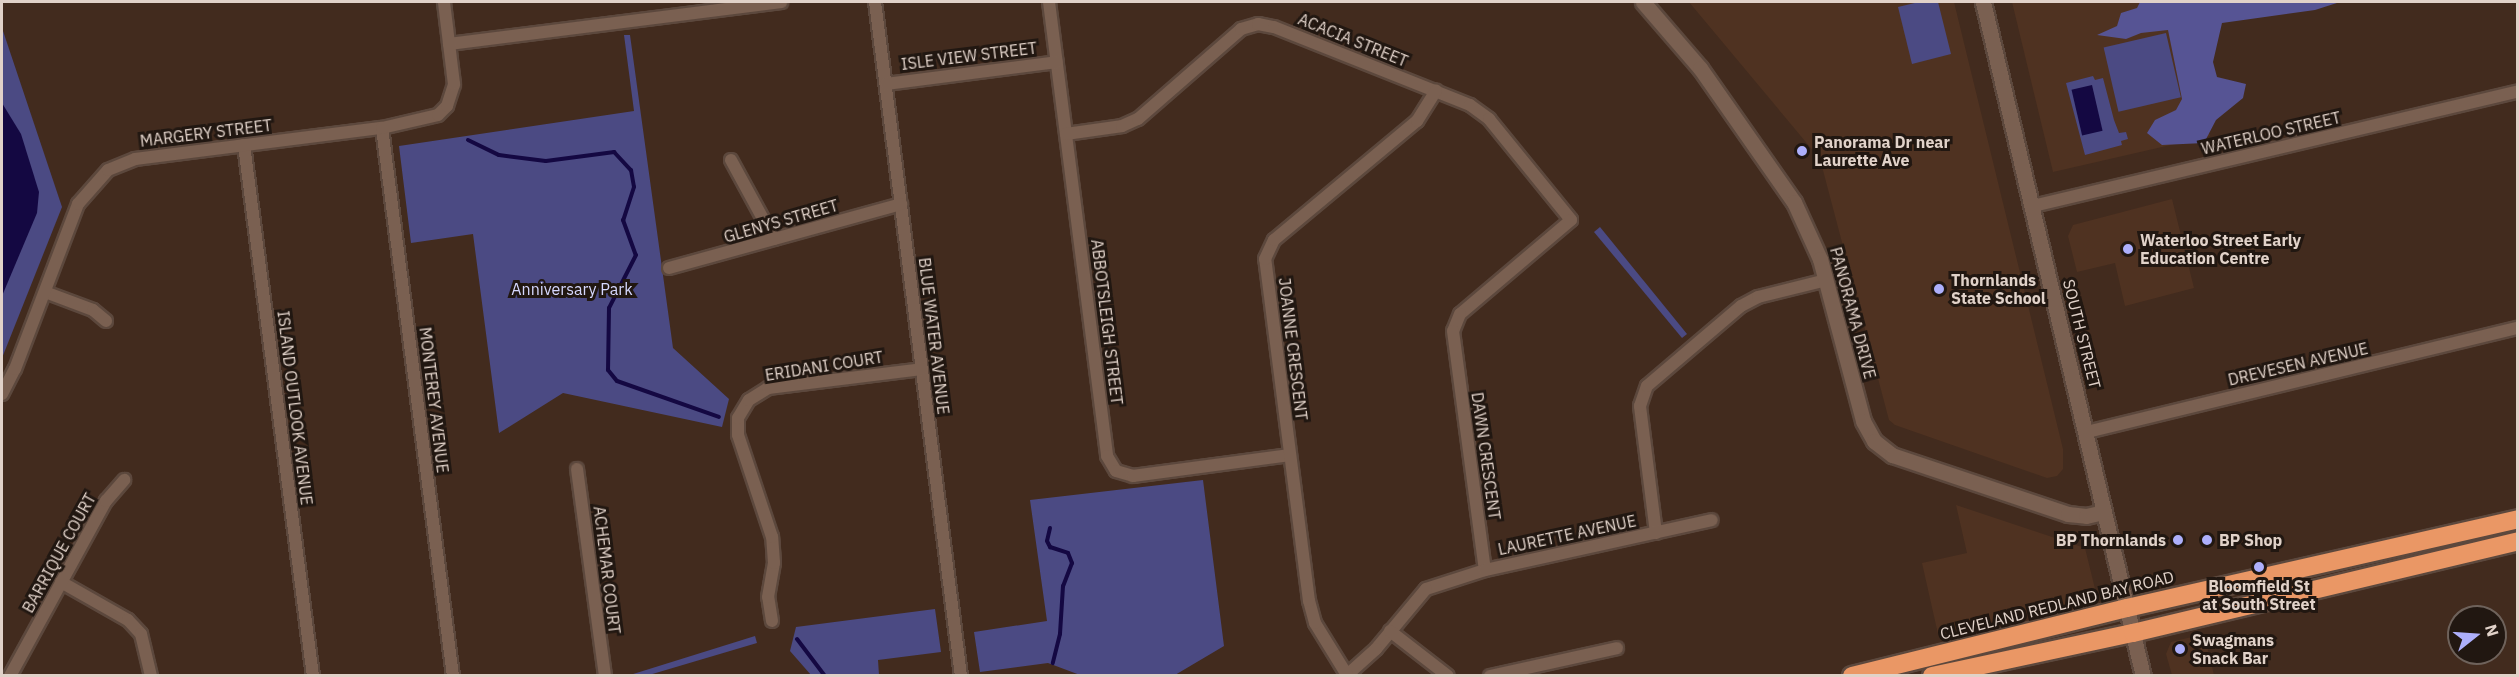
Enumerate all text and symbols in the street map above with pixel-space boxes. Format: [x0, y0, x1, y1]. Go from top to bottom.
street label: ACACIA STREET [1295, 9, 1411, 71]
street label: ISLE VIEW STREET [900, 38, 1038, 74]
street label: WATERLOO STREET [2199, 108, 2343, 158]
street label: MARGERY STREET [139, 115, 273, 151]
place label: Panorama Dr near Laurette Ave [1814, 132, 1950, 170]
marker: Panorama Dr near Laurette Ave [1795, 144, 1809, 158]
street label: GLENYS STREET [722, 195, 840, 247]
place label: Waterloo Street Early Education Centre [2140, 230, 2301, 268]
street label: ABBOTSLEIGH STREET [1087, 238, 1127, 406]
marker: Waterloo Street Early Education Centre [2121, 242, 2135, 256]
street label: PANORAMA DRIVE [1826, 245, 1880, 381]
street label: BLUE WATER AVENUE [915, 256, 953, 416]
place label: Thornlands State School [1951, 270, 2046, 308]
street label: JOANNE CRESCENT [1275, 276, 1311, 422]
street label: SOUTH STREET [2059, 277, 2105, 391]
park label: Anniversary Park [511, 279, 633, 299]
marker: Thornlands State School [1932, 282, 1946, 296]
street label: ISLAND OUTLOOK AVENUE [274, 310, 316, 506]
street label: MONTEREY AVENUE [416, 326, 452, 474]
street label: DREVESEN AVENUE [2226, 339, 2370, 389]
street label: ERIDANI COURT [764, 347, 884, 385]
street label: DAWN CRESCENT [1468, 391, 1504, 521]
street label: BARRIQUE COURT [18, 490, 100, 616]
street label: ACHEMAR COURT [590, 505, 624, 635]
street label: LAURETTE AVENUE [1496, 511, 1638, 559]
place label: BP Thornlands [2056, 530, 2166, 550]
place label: BP Shop [2219, 530, 2282, 550]
marker: BP Thornlands [2171, 533, 2185, 547]
marker: BP Shop [2200, 533, 2214, 547]
marker: Bloomfield St at South Street [2252, 560, 2266, 574]
street label: CLEVELAND REDLAND BAY ROAD [1938, 567, 2176, 643]
place label: Bloomfield St at South Street [2202, 576, 2316, 614]
north arrow [2447, 605, 2507, 665]
text: N [2481, 622, 2504, 639]
place label: Swagmans Snack Bar [2192, 630, 2274, 668]
marker: Swagmans Snack Bar [2173, 642, 2187, 656]

